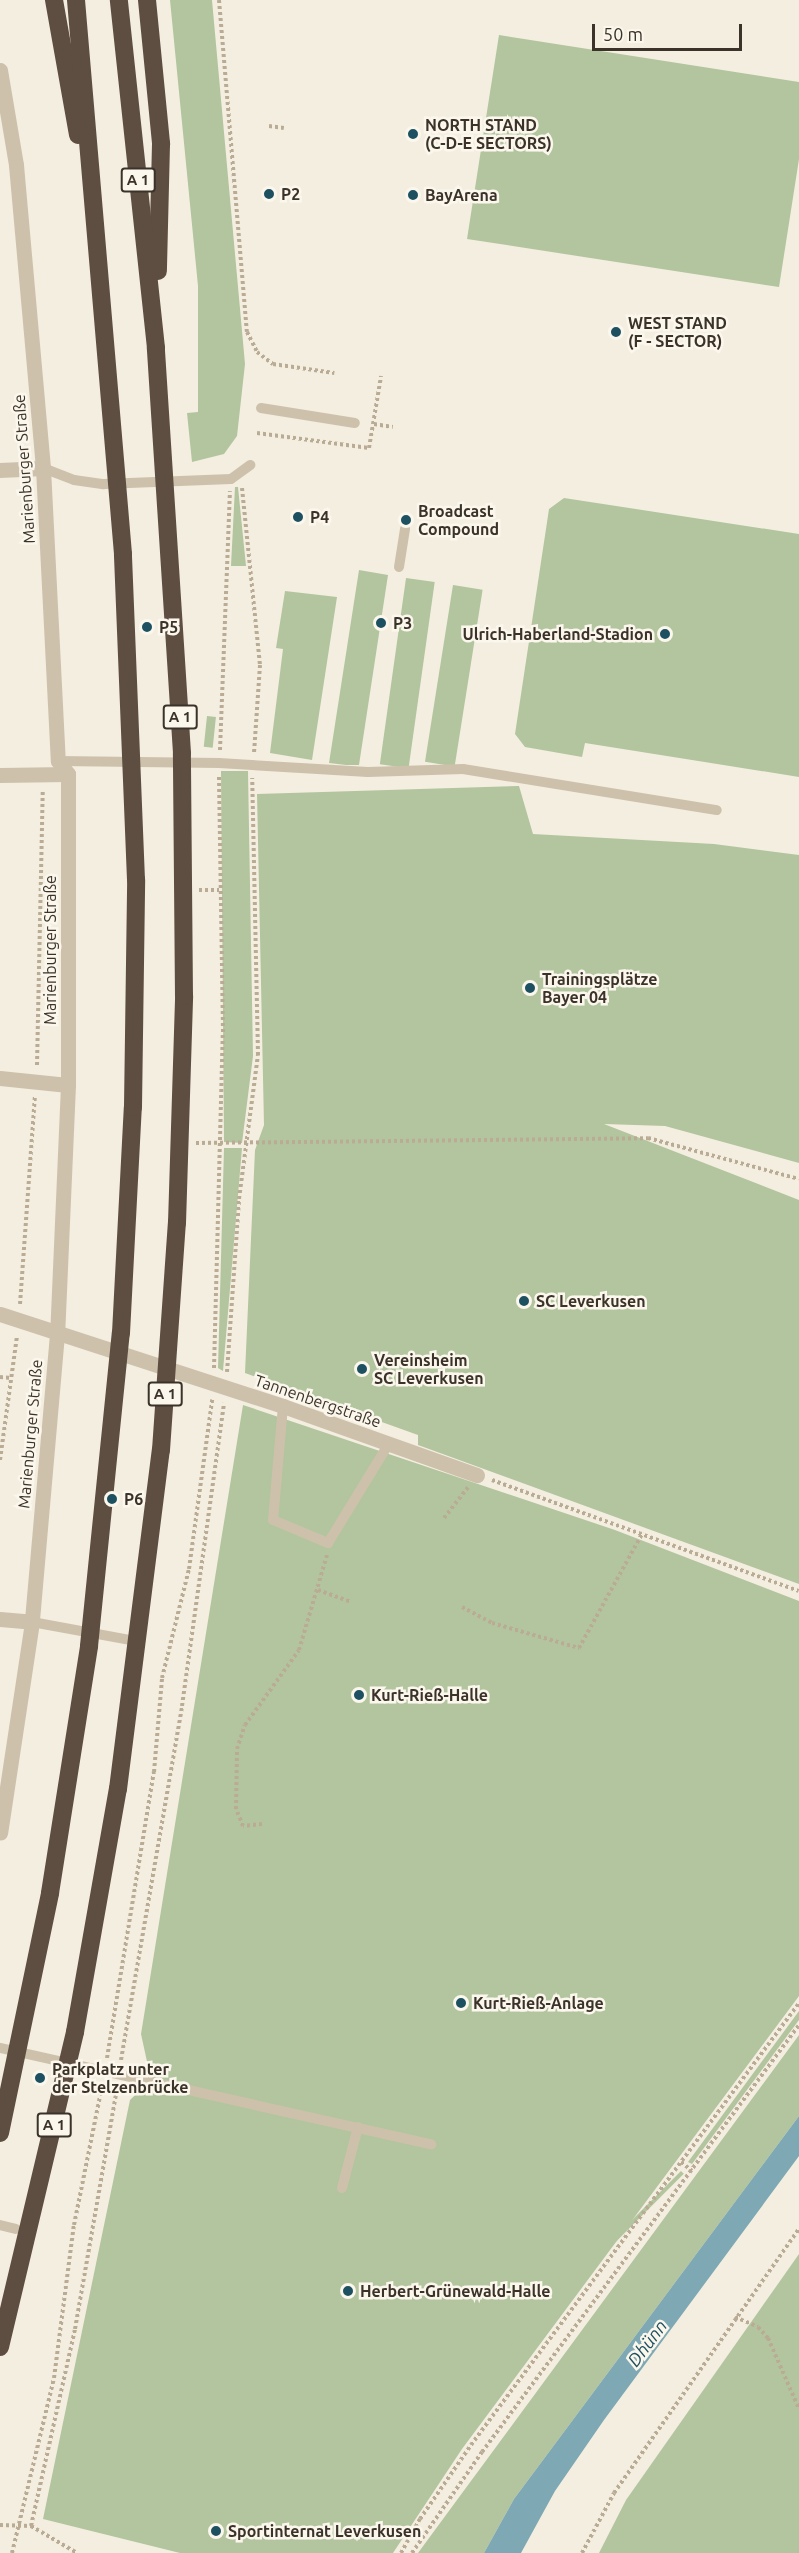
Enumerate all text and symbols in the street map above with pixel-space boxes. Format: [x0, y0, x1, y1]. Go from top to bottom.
scale bar [595, 12, 745, 50]
text: 50 m [603, 24, 643, 44]
place label: NORTH STAND (C-D-E SECTORS) [425, 115, 552, 153]
marker: NORTH STAND (C-D-E SECTORS) [406, 127, 420, 141]
road number: A 1 [120, 168, 156, 192]
place label: P2 [281, 184, 300, 204]
place label: BayArena [425, 185, 498, 205]
marker: P2 [262, 187, 276, 201]
marker: BayArena [406, 188, 420, 202]
place label: WEST STAND (F - SECTOR) [628, 313, 727, 351]
marker: WEST STAND (F - SECTOR) [609, 325, 623, 339]
street label: Marienburger Straße [9, 394, 39, 544]
place label: Broadcast Compound [418, 501, 499, 539]
place label: P4 [310, 507, 329, 527]
marker: P4 [291, 510, 305, 524]
marker: Broadcast Compound [399, 513, 413, 527]
place label: P3 [393, 613, 412, 633]
marker: P3 [374, 616, 388, 630]
place label: P5 [159, 617, 178, 637]
marker: P5 [140, 620, 154, 634]
place label: Ulrich-Haberland-Stadion [462, 624, 653, 644]
marker: Ulrich-Haberland-Stadion [658, 627, 672, 641]
road number: A 1 [162, 705, 198, 729]
street label: Marienburger Straße [40, 875, 60, 1025]
place label: Trainingsplätze Bayer 04 [542, 969, 657, 1007]
marker: Trainingsplätze Bayer 04 [523, 981, 537, 995]
place label: SC Leverkusen [536, 1291, 646, 1311]
marker: SC Leverkusen [517, 1294, 531, 1308]
place label: Vereinsheim SC Leverkusen [374, 1350, 484, 1388]
street label: Marienburger Straße [14, 1359, 46, 1509]
marker: Vereinsheim SC Leverkusen [355, 1362, 369, 1376]
street label: Tannenbergstraße [252, 1370, 384, 1432]
road number: A 1 [147, 1382, 183, 1406]
place label: P6 [124, 1489, 143, 1509]
marker: P6 [105, 1492, 119, 1506]
place label: Kurt-Rieß-Halle [371, 1685, 488, 1705]
marker: Kurt-Rieß-Halle [352, 1688, 366, 1702]
place label: Kurt-Rieß-Anlage [473, 1993, 604, 2013]
marker: Kurt-Rieß-Anlage [454, 1996, 468, 2010]
place label: Parkplatz unter der Stelzenbrücke [52, 2059, 188, 2097]
marker: Parkplatz unter der Stelzenbrücke [33, 2071, 47, 2085]
road number: A 1 [36, 2113, 72, 2137]
place label: Herbert-Grünewald-Halle [360, 2281, 550, 2301]
marker: Herbert-Grünewald-Halle [341, 2284, 355, 2298]
water label: Dhünn [623, 2316, 671, 2370]
place label: Sportinternat Leverkusen [228, 2521, 421, 2541]
marker: Sportinternat Leverkusen [209, 2524, 223, 2538]

